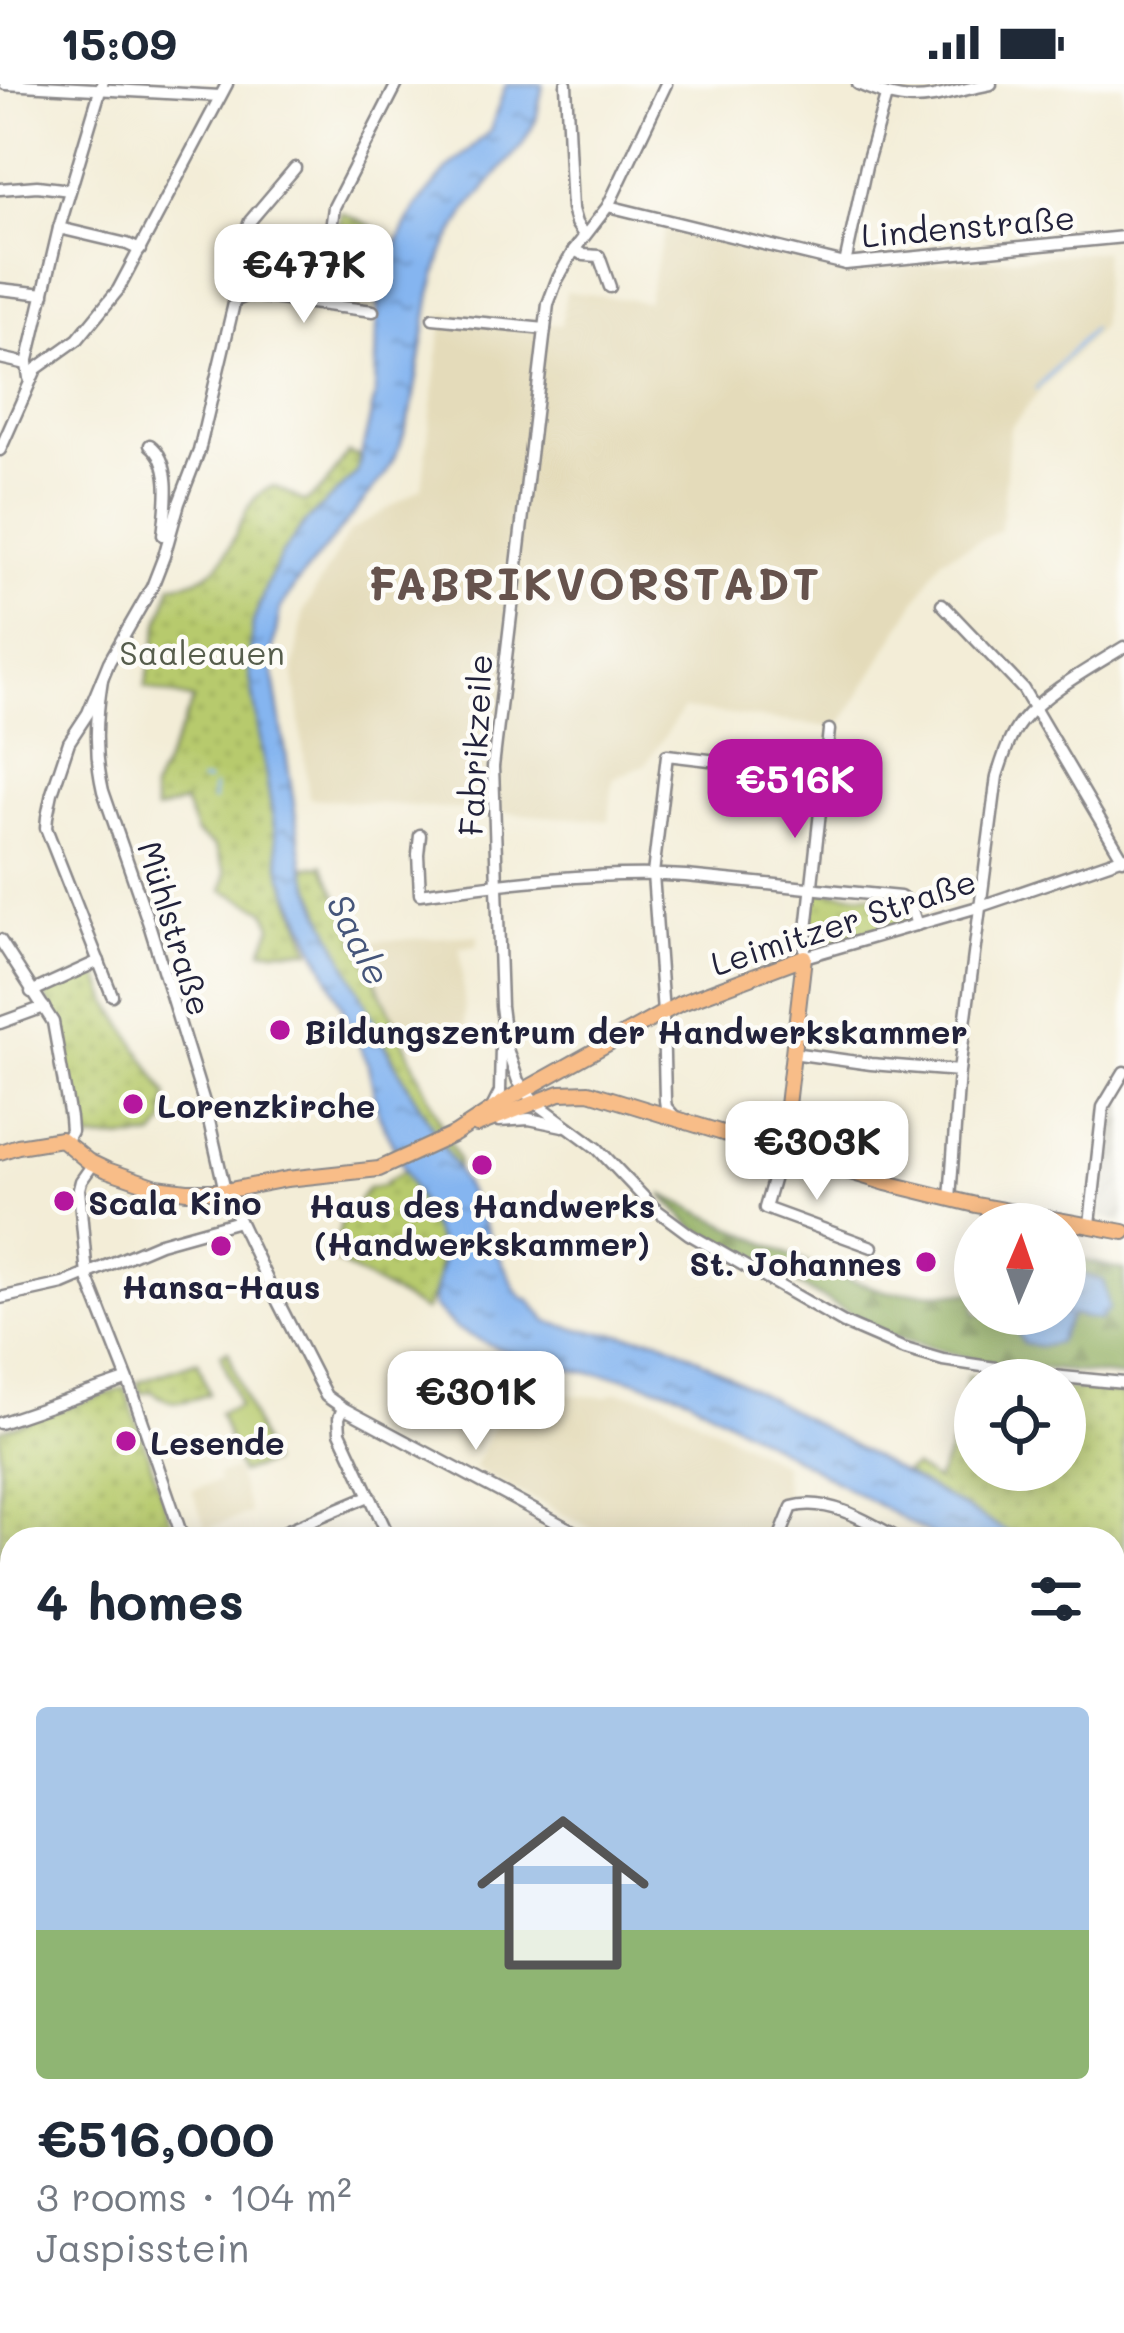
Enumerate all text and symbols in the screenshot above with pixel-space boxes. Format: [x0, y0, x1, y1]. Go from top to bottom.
text: 15:09 [60, 13, 176, 71]
street label: Lindenstraße [859, 194, 1077, 256]
pin: €477K [220, 224, 388, 326]
text: €477K [241, 237, 367, 288]
district label: FABRIKVORSTADT [368, 553, 822, 611]
park label: Saaleauen [119, 630, 285, 673]
street label: Fabrikzeile [448, 653, 500, 837]
pin: €516K [711, 739, 879, 841]
text: €516K [735, 752, 855, 803]
street label: Mühlstraße [129, 836, 223, 1020]
street label: Leimitzer Straße [705, 858, 981, 984]
water label: Saale [317, 885, 403, 993]
place label: Bildungszentrum der Handwerkskammer [304, 1009, 968, 1052]
marker: Bildungszentrum der Handwerkskammer [267, 1017, 293, 1043]
place label: Lorenzkirche [157, 1083, 375, 1126]
marker: Lorenzkirche [120, 1091, 146, 1117]
pin: €303K [733, 1101, 901, 1203]
text: €303K [752, 1114, 882, 1165]
marker: Haus des Handwerks (Handwerkskammer) [469, 1152, 495, 1178]
place label: Scala Kino [88, 1180, 262, 1223]
place label: Haus des Handwerks (Handwerkskammer) [309, 1183, 655, 1264]
marker: Scala Kino [51, 1188, 77, 1214]
north arrow [954, 1203, 1086, 1335]
map controls [954, 1203, 1086, 1491]
marker: Hansa-Haus [208, 1233, 234, 1259]
place label: St. Johannes [689, 1241, 902, 1284]
marker: St. Johannes [913, 1249, 939, 1275]
place label: Hansa-Haus [122, 1264, 320, 1307]
pin: €301K [392, 1351, 560, 1453]
button: locate [954, 1359, 1086, 1491]
text: €301K [414, 1364, 538, 1415]
place label: Lesende [150, 1420, 285, 1463]
marker: Lesende [113, 1428, 139, 1454]
text: 4 homes [36, 1566, 244, 1633]
icon: filters [1023, 1566, 1089, 1632]
icon: home [455, 1785, 671, 2001]
text: €516,000 [36, 2103, 275, 2170]
text: 3 rooms · 104 m² [36, 2170, 352, 2221]
text: Jaspisstein [36, 2221, 249, 2272]

